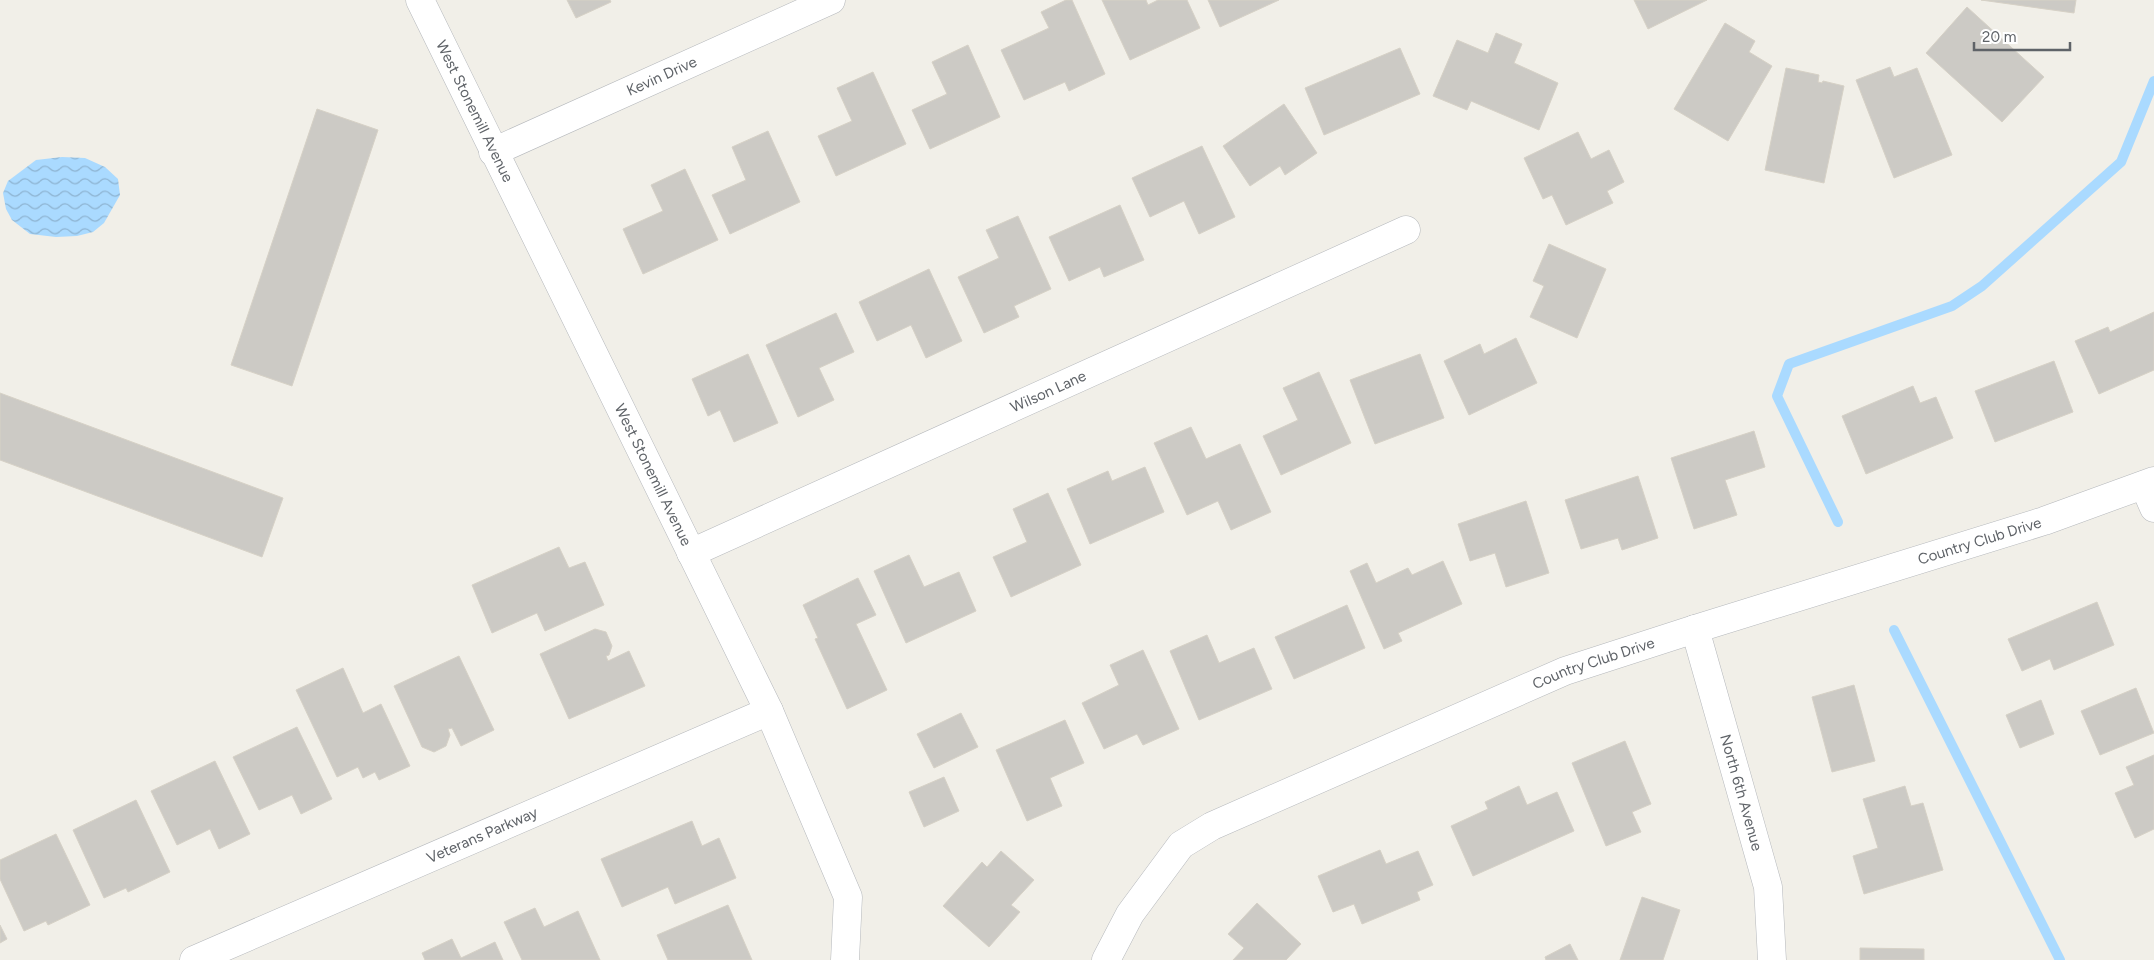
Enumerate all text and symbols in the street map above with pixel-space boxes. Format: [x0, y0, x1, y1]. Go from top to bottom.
scale bar [1974, 20, 2070, 52]
text: 20 m [1982, 28, 2016, 46]
street label: West Stonemill Avenue [432, 37, 517, 185]
street label: Kevin Drive [624, 53, 700, 100]
street label: Wilson Lane [1008, 367, 1089, 417]
street label: West Stonemill Avenue [611, 401, 696, 549]
street label: Country Club Drive [1916, 513, 2043, 569]
street label: Country Club Drive [1530, 634, 1657, 693]
street label: North 6th Avenue [1716, 732, 1766, 853]
street label: Veterans Parkway [424, 803, 541, 867]

